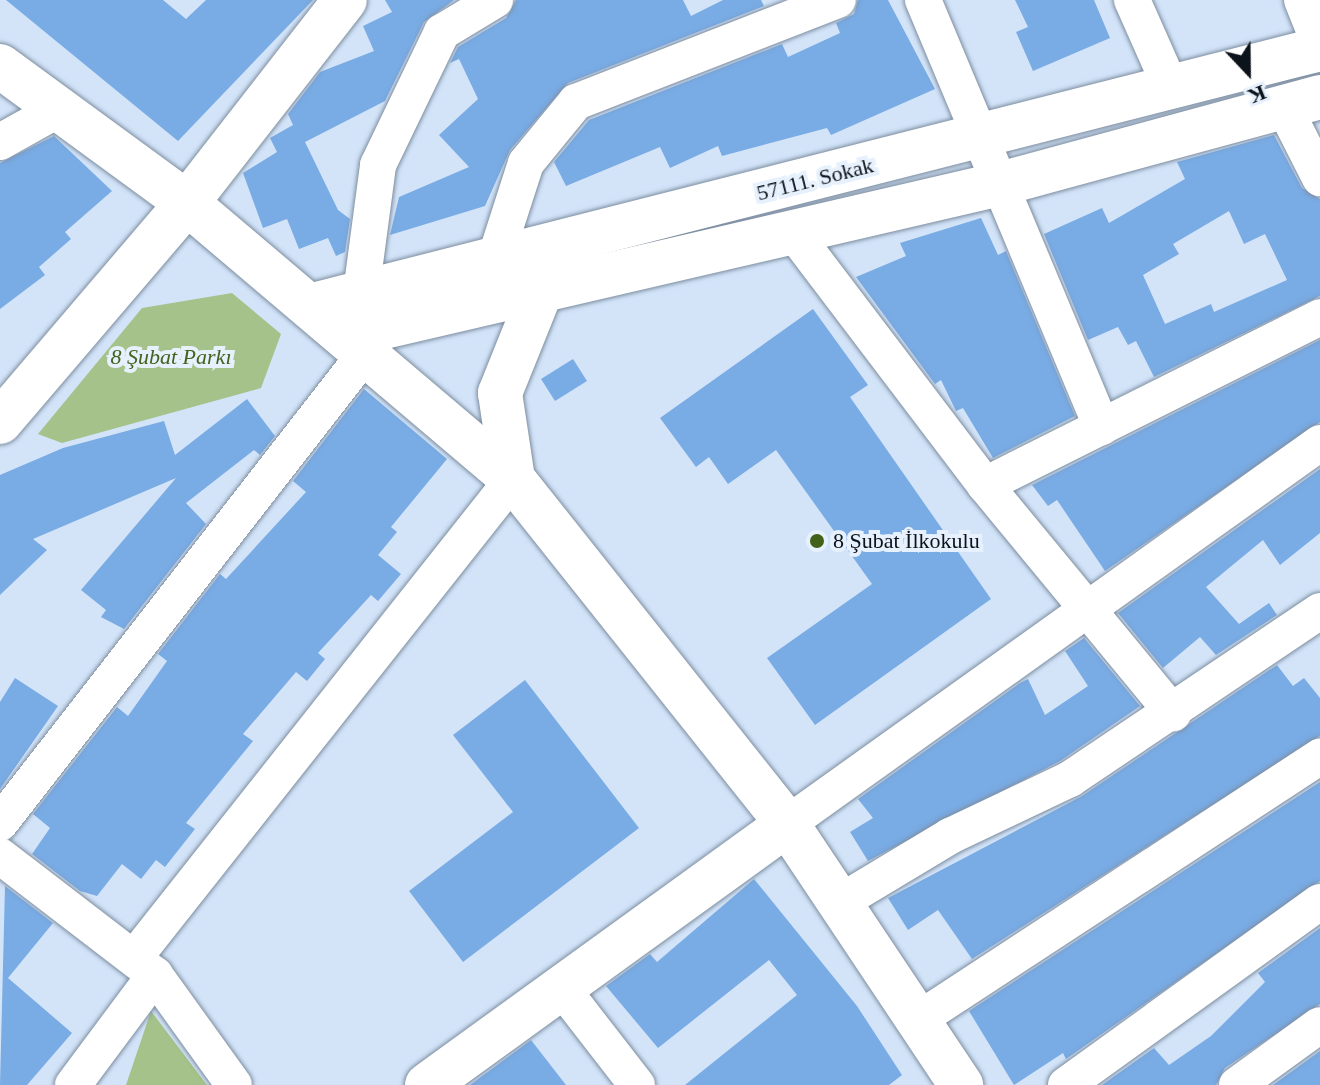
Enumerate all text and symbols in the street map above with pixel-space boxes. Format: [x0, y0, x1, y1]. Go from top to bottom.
north arrow [1208, 32, 1288, 112]
text: K [1245, 80, 1270, 110]
street label: 57111. Sokak [754, 152, 876, 206]
park label: 8 Şubat Parkı [111, 344, 231, 370]
place label: 8 Şubat İlkokulu [833, 528, 980, 554]
marker: 8 Şubat İlkokulu [808, 532, 826, 550]

